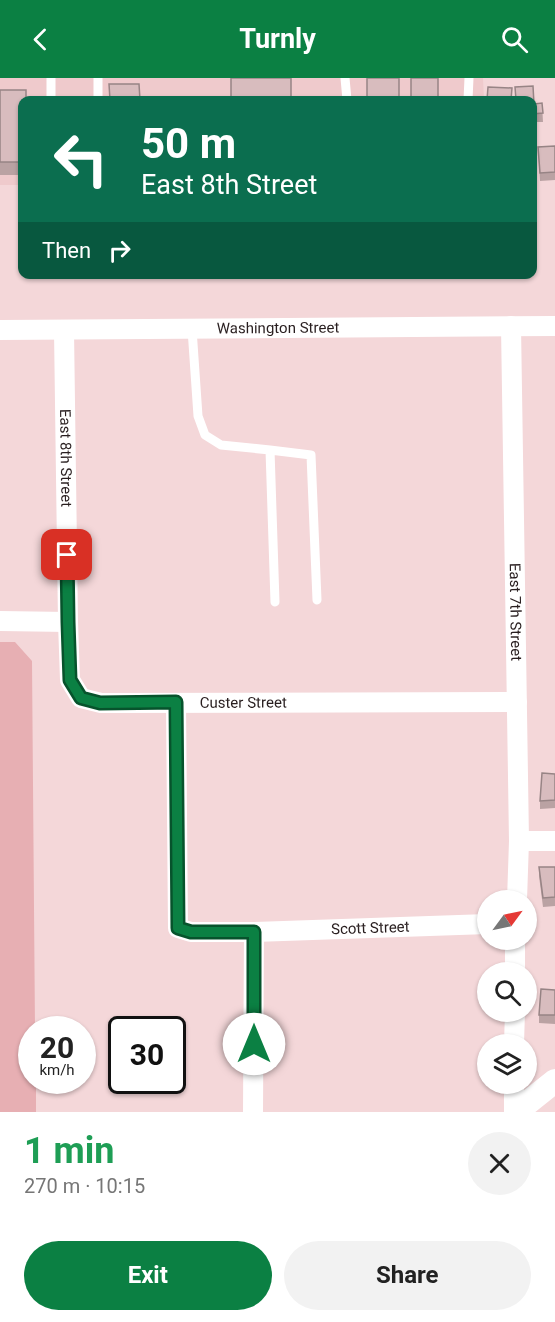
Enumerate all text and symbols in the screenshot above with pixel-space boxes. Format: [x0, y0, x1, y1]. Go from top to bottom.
icon: back [24, 23, 57, 56]
text: Turnly [239, 23, 316, 55]
icon: search [498, 23, 531, 56]
text: 50 m [141, 119, 236, 168]
icon: left [42, 120, 120, 198]
text: East 8th Street [141, 169, 317, 201]
icon: right [103, 234, 136, 267]
text: Then [42, 238, 91, 263]
street label: Washington Street [217, 319, 339, 337]
street label: East 8th Street [56, 409, 75, 507]
pin [41, 529, 92, 580]
icon: arrive [50, 538, 83, 571]
street label: East 7th Street [506, 563, 525, 661]
street label: Custer Street [200, 694, 287, 712]
north arrow [477, 890, 537, 950]
map controls [477, 890, 537, 1094]
street label: Scott Street [331, 918, 410, 938]
button: search [477, 962, 537, 1022]
position arrow [222, 1012, 286, 1076]
speed limit sign: 30 [108, 1016, 186, 1094]
text: 20 [40, 1030, 74, 1065]
button: layers [477, 1034, 537, 1094]
text: km/h [39, 1061, 75, 1079]
text: 1 min [24, 1130, 115, 1172]
button: close [468, 1132, 531, 1195]
text: 270 m · 10:15 [24, 1174, 145, 1198]
button: Exit [24, 1241, 272, 1310]
button: Share [284, 1241, 531, 1310]

